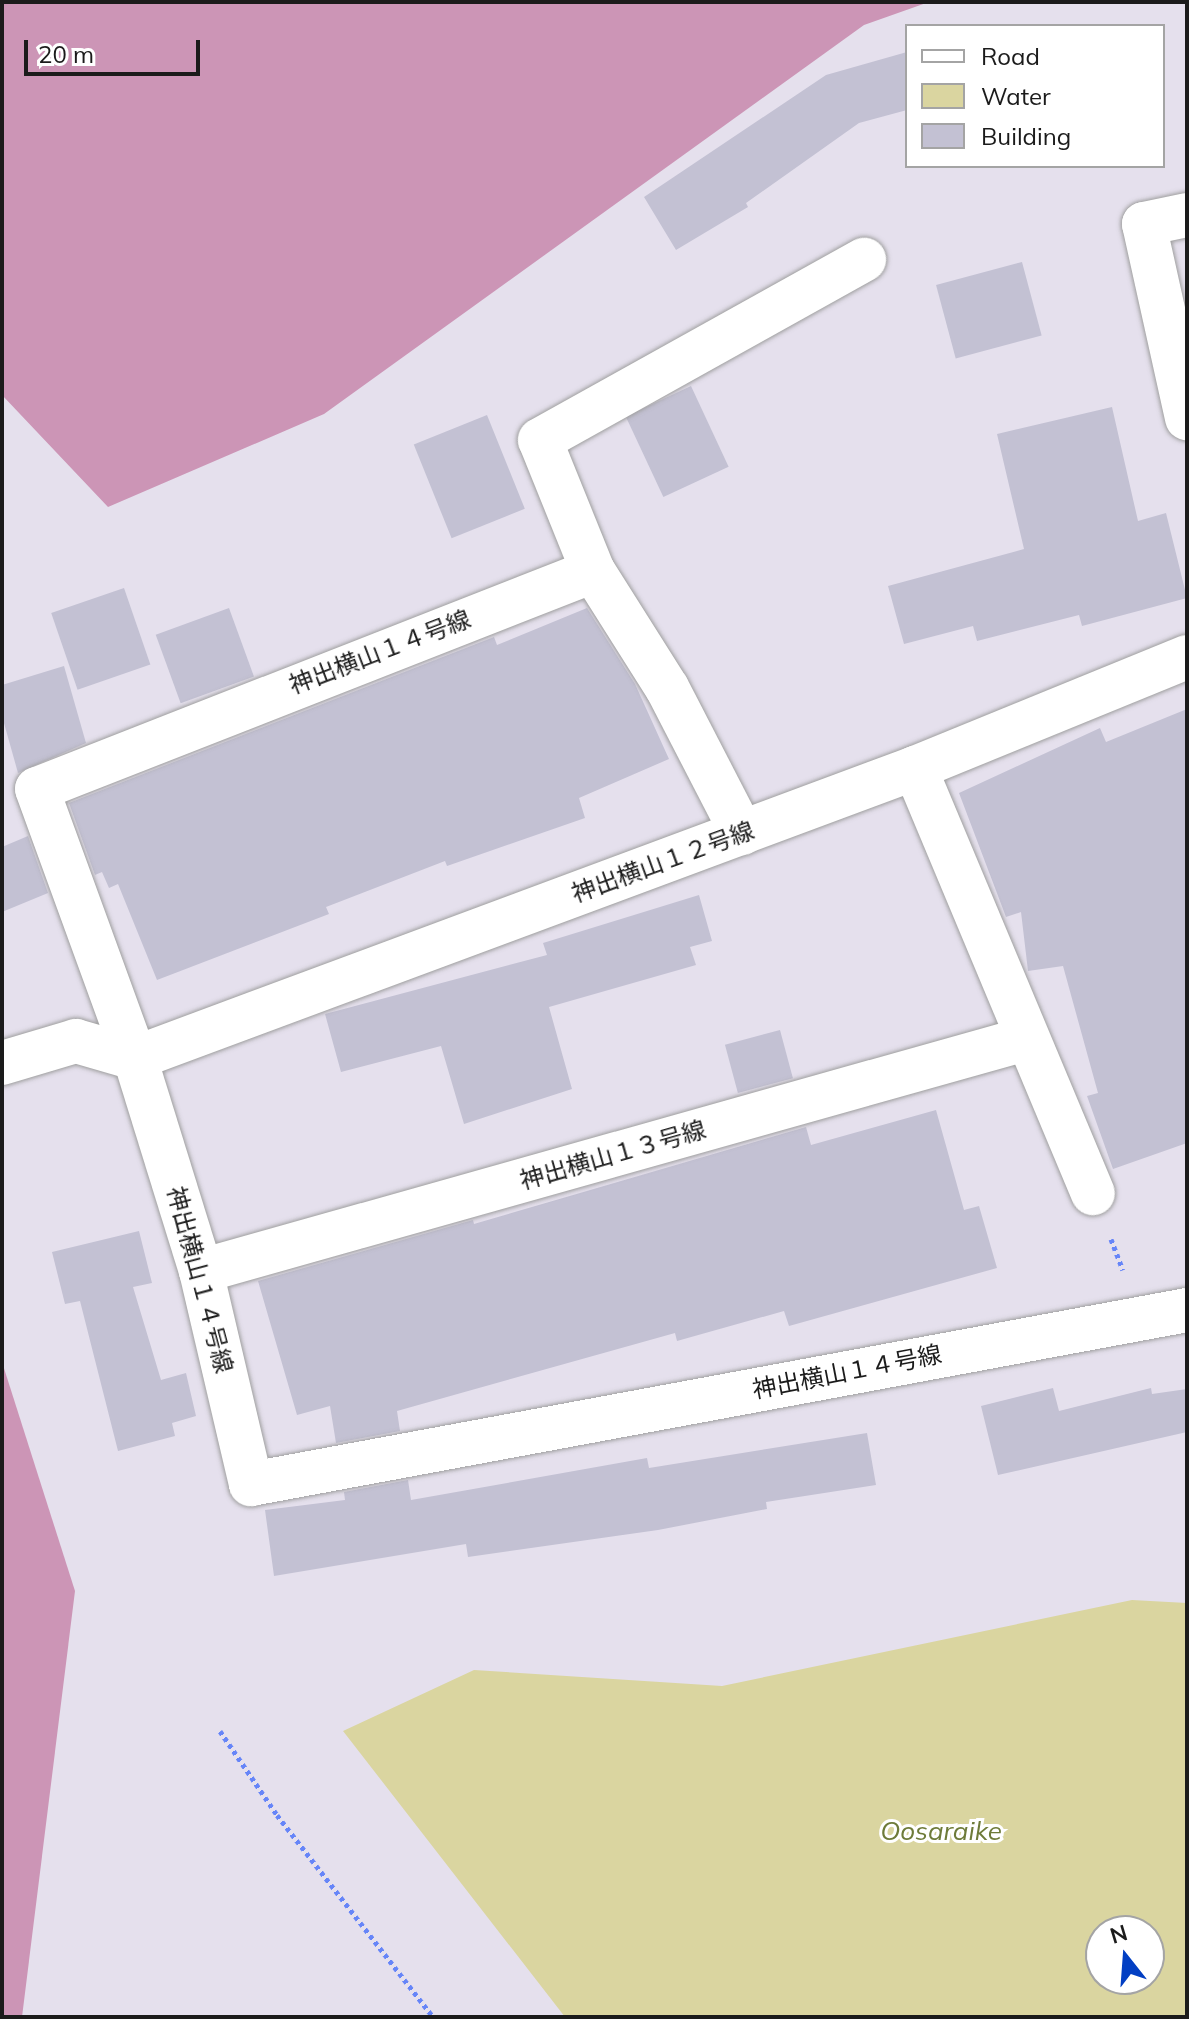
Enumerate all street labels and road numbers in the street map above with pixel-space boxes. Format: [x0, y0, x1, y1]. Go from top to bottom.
street label: 神出横山１４号線 [285, 604, 475, 700]
street label: 神出横山１２号線 [568, 816, 758, 908]
street label: 神出横山１３号線 [517, 1115, 709, 1195]
street label: 神出横山１４号線 [161, 1184, 239, 1376]
street label: 神出横山１４号線 [750, 1340, 944, 1404]

